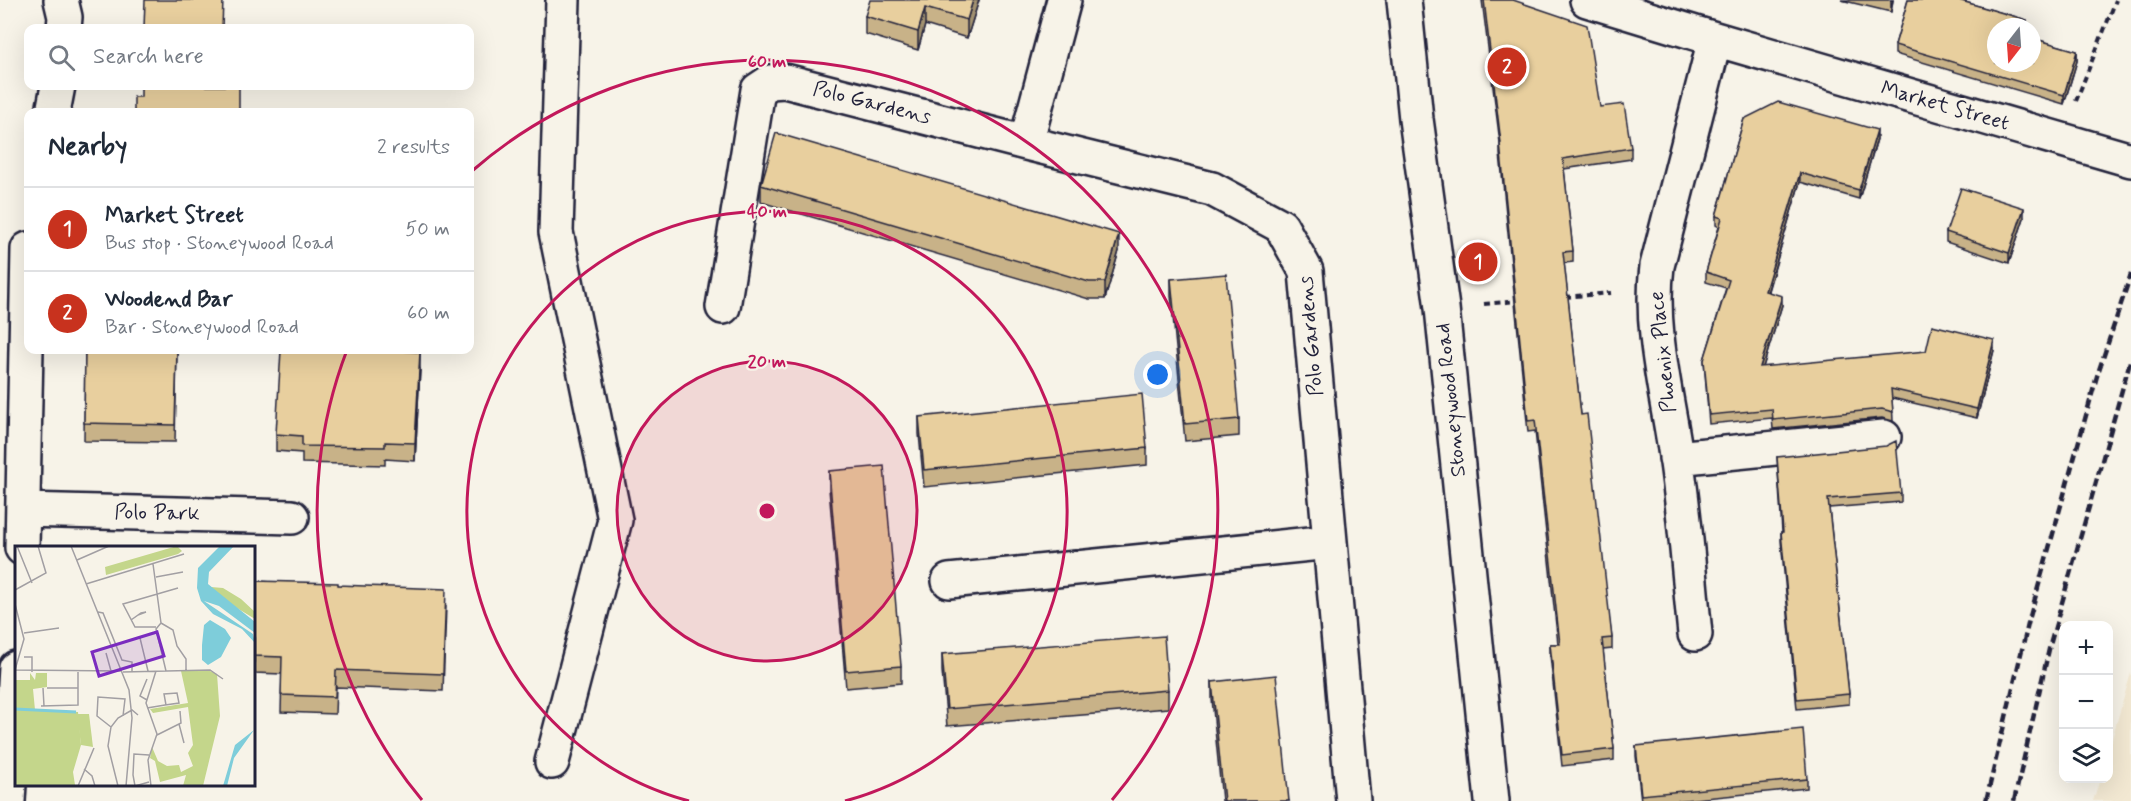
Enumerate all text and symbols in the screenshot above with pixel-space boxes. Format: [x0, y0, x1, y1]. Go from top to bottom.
north arrow [1987, 18, 2041, 72]
search box [24, 24, 474, 90]
icon: search [45, 41, 78, 74]
text: Search here [93, 43, 204, 71]
pin: 2 [1488, 44, 1526, 90]
text: 60 m [748, 50, 786, 74]
street label: Market Street [1878, 74, 2013, 138]
street label: Polo Gardens [810, 75, 934, 131]
text: Nearby [48, 130, 127, 164]
text: 2 results [377, 134, 450, 161]
text: 40 m [747, 200, 787, 224]
text: Market Street [105, 202, 244, 230]
text: 1 [63, 216, 72, 243]
text: 50 m [405, 216, 450, 243]
text: Bus stop · Stoneywood Road [105, 230, 334, 257]
pin: 1 [1458, 240, 1498, 284]
street label: Polo Gardens [1292, 275, 1330, 397]
text: Woodend Bar [105, 286, 232, 314]
street label: Phoenix Place [1643, 290, 1683, 414]
text: 2 [63, 300, 72, 327]
text: 60 m [407, 300, 450, 327]
text: Bar · Stoneywood Road [105, 314, 299, 341]
street label: Stoneywood Road [1429, 322, 1473, 478]
text: 20 m [748, 350, 786, 374]
your location [1143, 360, 1172, 389]
street label: Polo Park [114, 498, 200, 528]
centre of rings [757, 501, 777, 521]
inset map [15, 546, 255, 786]
map controls [2059, 621, 2113, 783]
button: + [2059, 621, 2113, 675]
button: − [2059, 675, 2113, 729]
button: layers [2059, 729, 2113, 783]

